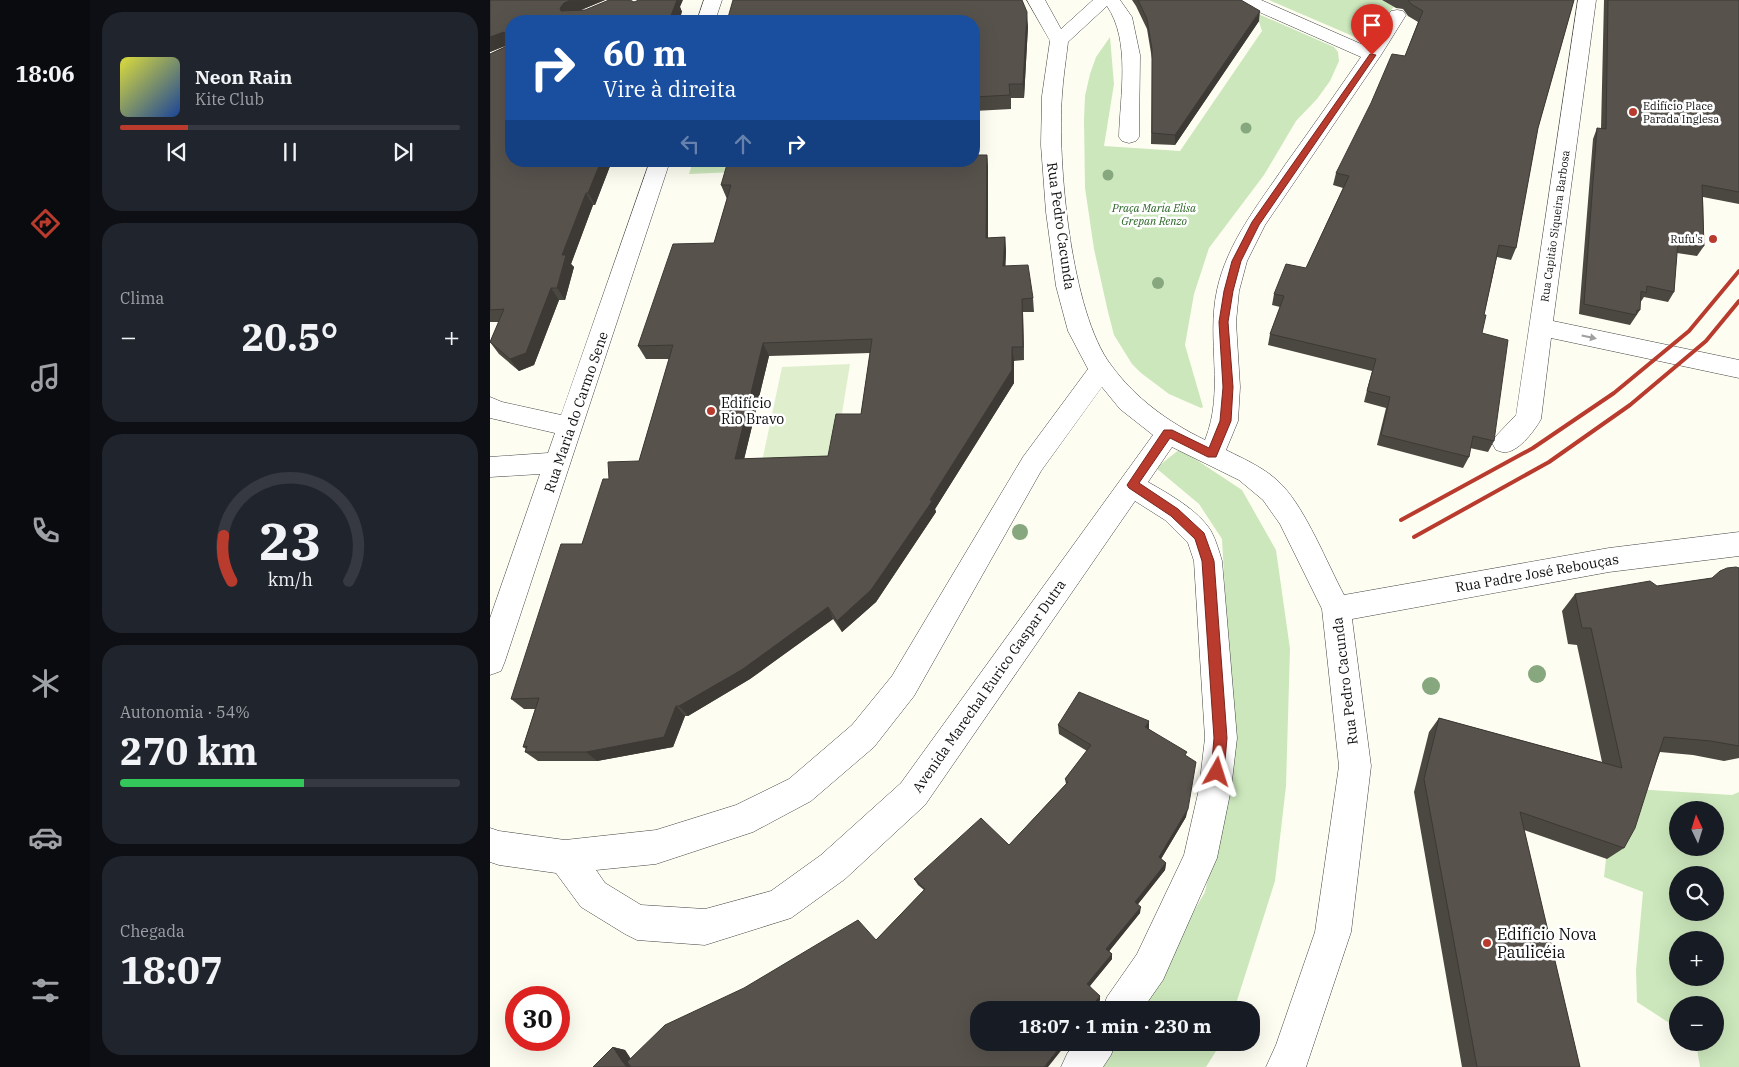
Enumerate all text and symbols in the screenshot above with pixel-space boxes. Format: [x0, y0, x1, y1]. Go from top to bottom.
pin [1351, 4, 1393, 55]
icon: arrive [1358, 11, 1386, 39]
text: 60 m [603, 30, 687, 76]
icon: right [520, 35, 585, 100]
text: 18:06 [15, 59, 75, 88]
text: Neon Rain [195, 65, 292, 89]
text: Vire à direita [603, 74, 736, 103]
text: Kite Club [195, 89, 264, 109]
place label: Edifício Place Parada Inglesa [1643, 99, 1719, 126]
marker: Edifício Place Parada Inglesa [1627, 106, 1639, 118]
icon: left [676, 130, 704, 158]
icon: ahead [729, 130, 757, 158]
icon: right [782, 130, 810, 158]
icon: previous [163, 138, 191, 166]
icon: pause [276, 138, 304, 166]
icon: next [389, 138, 417, 166]
street label: Rua Capitão Siqueira Barbosa [1537, 149, 1573, 303]
street label: Rua Pedro Cacunda [1043, 161, 1079, 291]
park label: Praça Maria Elisa Grepan Renzo [1111, 201, 1196, 228]
icon: directions [28, 206, 63, 241]
place label: Rufu's [1670, 232, 1703, 246]
marker: Rufu's [1707, 233, 1719, 245]
text: Clima [120, 288, 164, 308]
text: 20.5° [242, 312, 338, 361]
text: − [120, 318, 137, 355]
text: + [443, 318, 460, 355]
street label: Rua Maria do Carmo Sene [540, 329, 612, 495]
one-way arrow [1581, 333, 1597, 341]
icon: music [28, 360, 63, 395]
place label: Edifício Rio Bravo [721, 394, 784, 428]
marker: Edifício Rio Bravo [705, 405, 717, 417]
text: 23 [259, 507, 321, 574]
icon: phone [28, 513, 63, 548]
street label: Rua Padre José Rebouças [1454, 550, 1620, 596]
text: km/h [267, 568, 313, 591]
street label: Avenida Marechal Eurico Gaspar Dutra [908, 576, 1070, 796]
street label: Rua Pedro Cacunda [1328, 616, 1362, 746]
icon: climate [28, 666, 63, 701]
text: Autonomia · 54% [120, 702, 250, 722]
text: 270 km [120, 726, 258, 775]
position arrow [1190, 745, 1242, 797]
north arrow [1669, 801, 1724, 856]
map controls [1669, 801, 1724, 1051]
icon: car [28, 820, 63, 855]
button: search [1669, 866, 1724, 921]
text: Chegada [120, 921, 185, 941]
place label: Edifício Nova Paulicéia [1497, 924, 1597, 962]
button: + [1669, 931, 1724, 986]
marker: Edifício Nova Paulicéia [1481, 937, 1493, 949]
text: 18:07 [120, 945, 223, 994]
icon: filters [28, 973, 63, 1008]
speed limit sign: 30 [505, 986, 570, 1051]
button: − [1669, 996, 1724, 1051]
text: 18:07 · 1 min · 230 m [1019, 1014, 1211, 1038]

